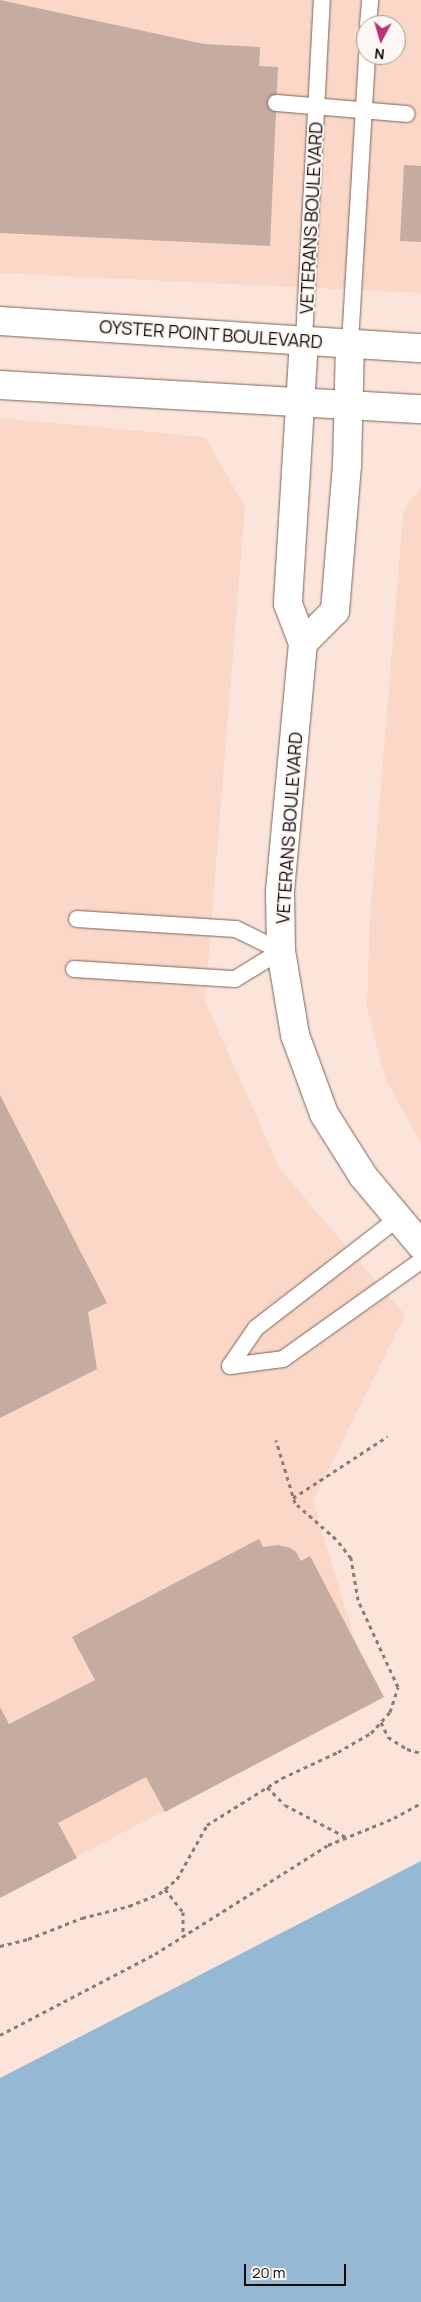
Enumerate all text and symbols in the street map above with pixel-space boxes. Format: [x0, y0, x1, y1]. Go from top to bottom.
north arrow [356, 15, 406, 65]
text: N [373, 44, 385, 64]
street label: VETERANS BOULEVARD [295, 121, 327, 315]
street label: OYSTER POINT BOULEVARD [98, 315, 324, 353]
street label: VETERANS BOULEVARD [272, 731, 306, 925]
scale bar [246, 2254, 348, 2286]
text: 20 m [252, 2262, 285, 2283]

